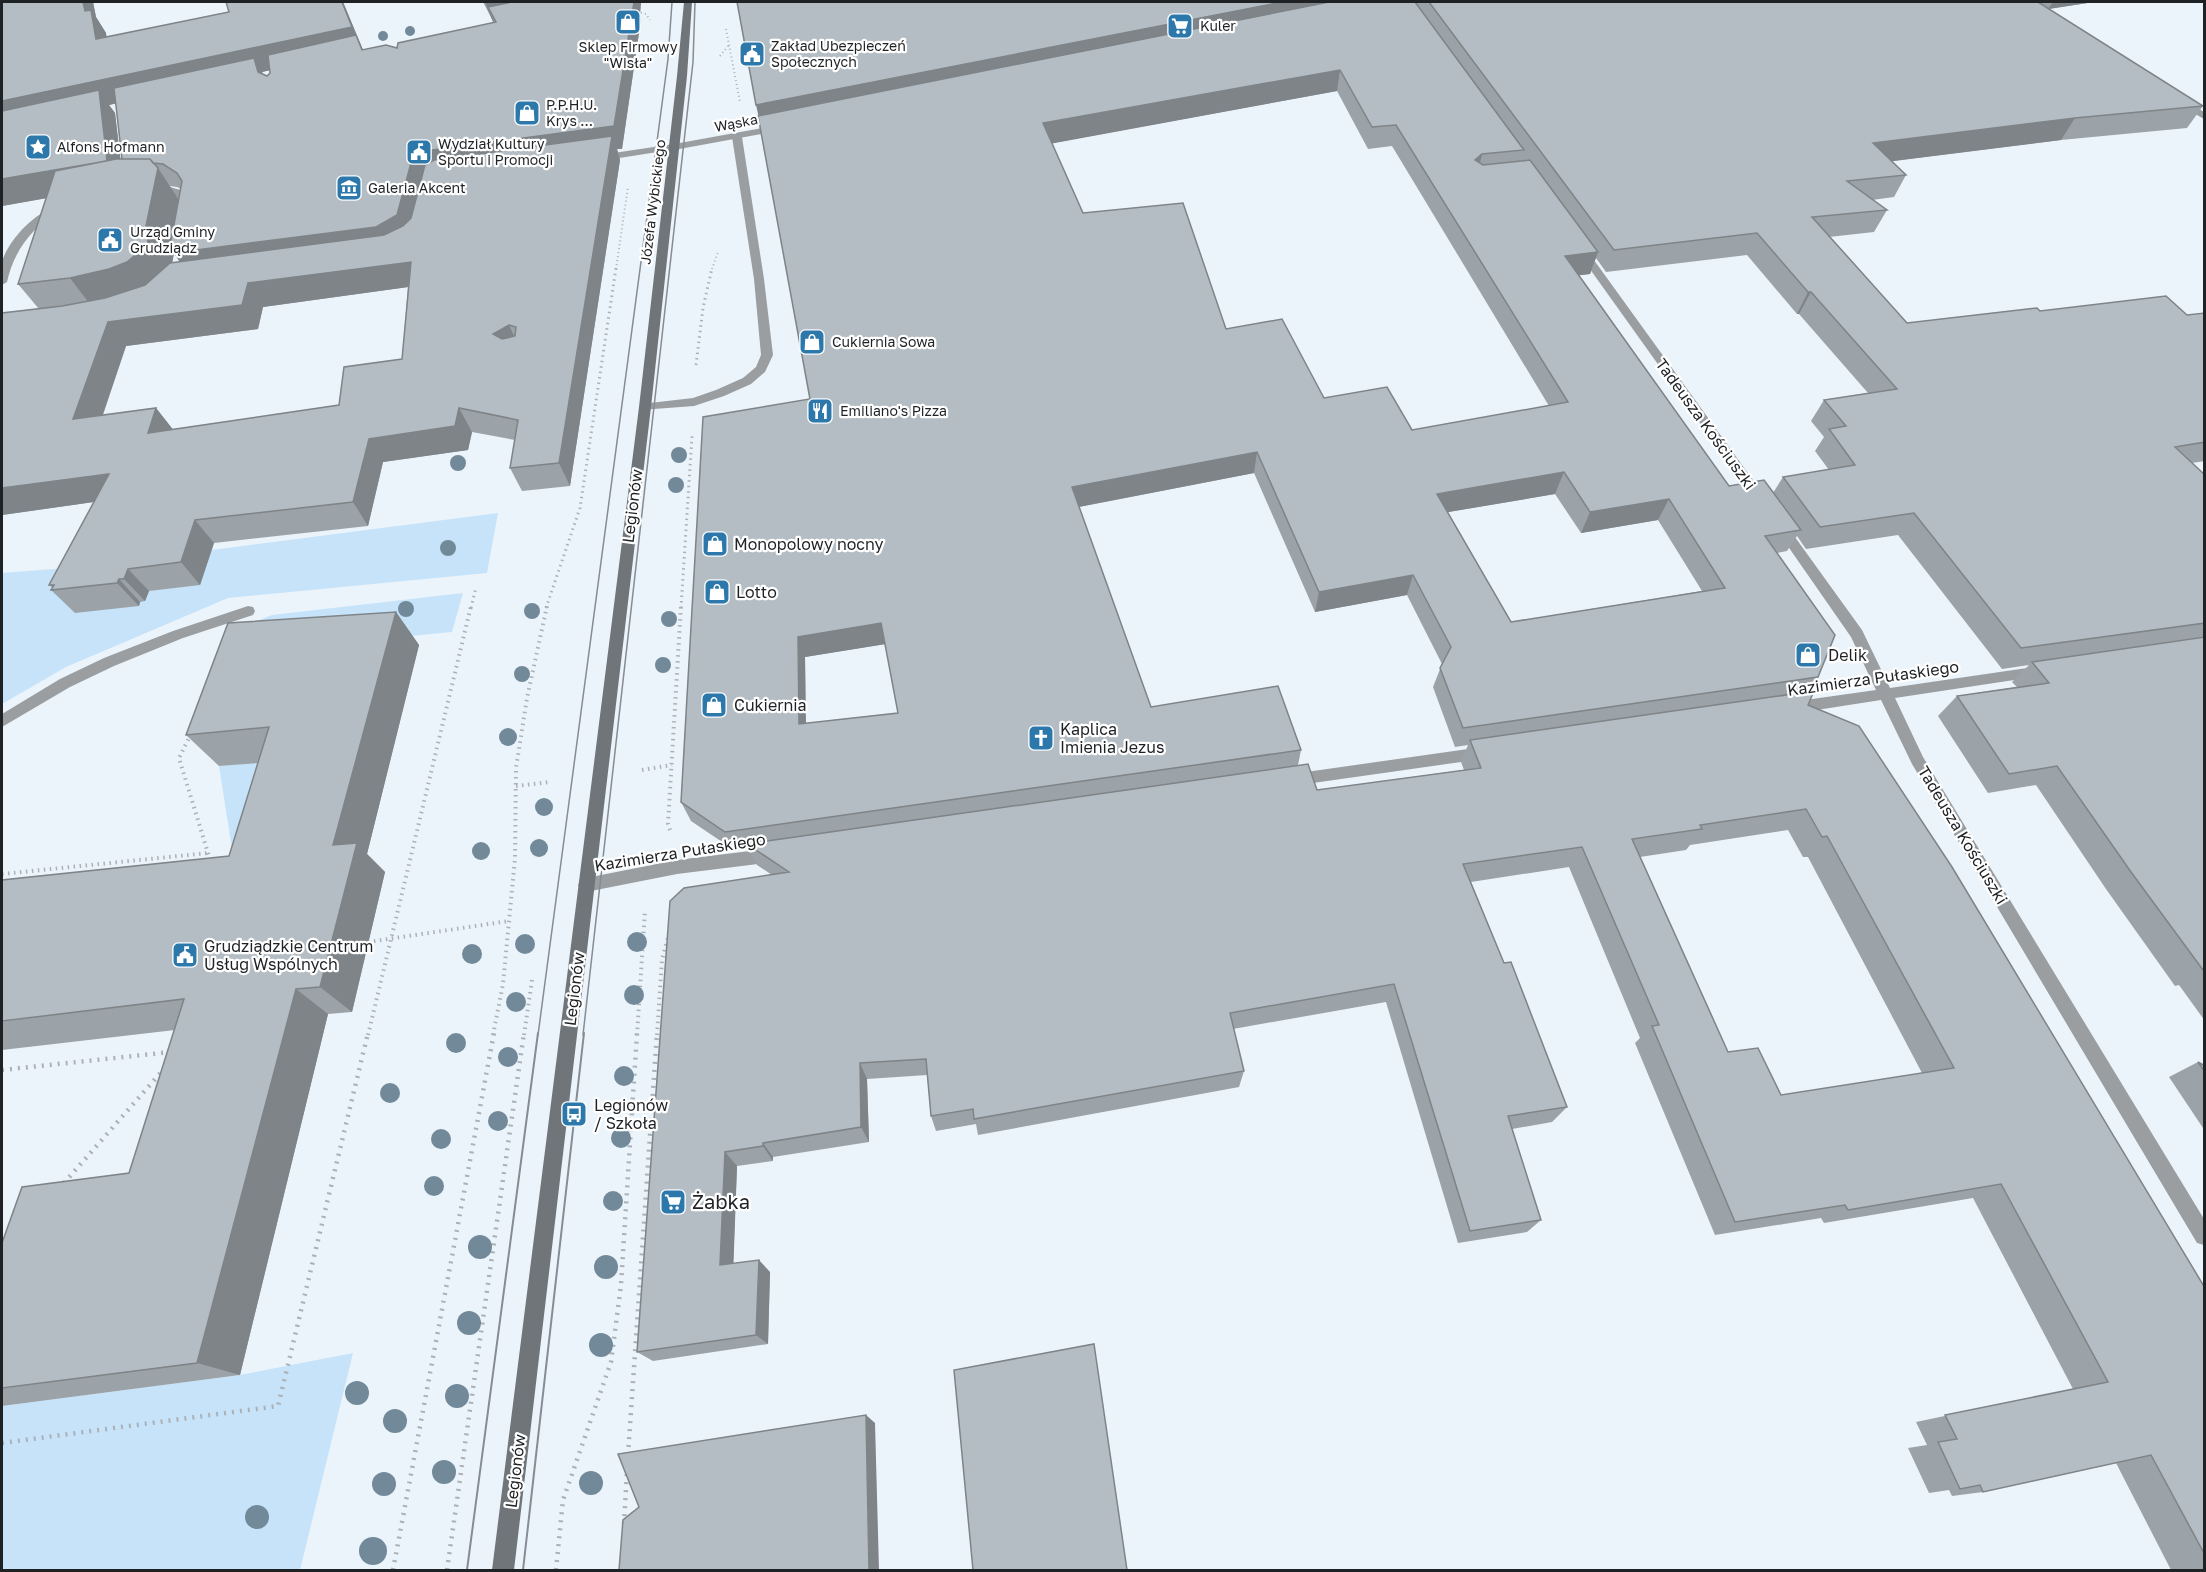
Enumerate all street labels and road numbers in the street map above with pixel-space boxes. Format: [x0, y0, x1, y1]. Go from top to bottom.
street label: Wąska [713, 110, 759, 135]
street label: Józefa Wybickiego [636, 139, 669, 265]
street label: Tadeusza Kościuszki [1652, 354, 1760, 494]
street label: Legionów [618, 468, 646, 544]
street label: Kazimierza Pułaskiego [1786, 656, 1960, 700]
street label: Tadeusza Kościuszki [1914, 762, 2012, 908]
street label: Kazimierza Pułaskiego [593, 829, 767, 875]
street label: Legionów [560, 951, 588, 1027]
street label: Legionów [501, 1433, 529, 1509]

